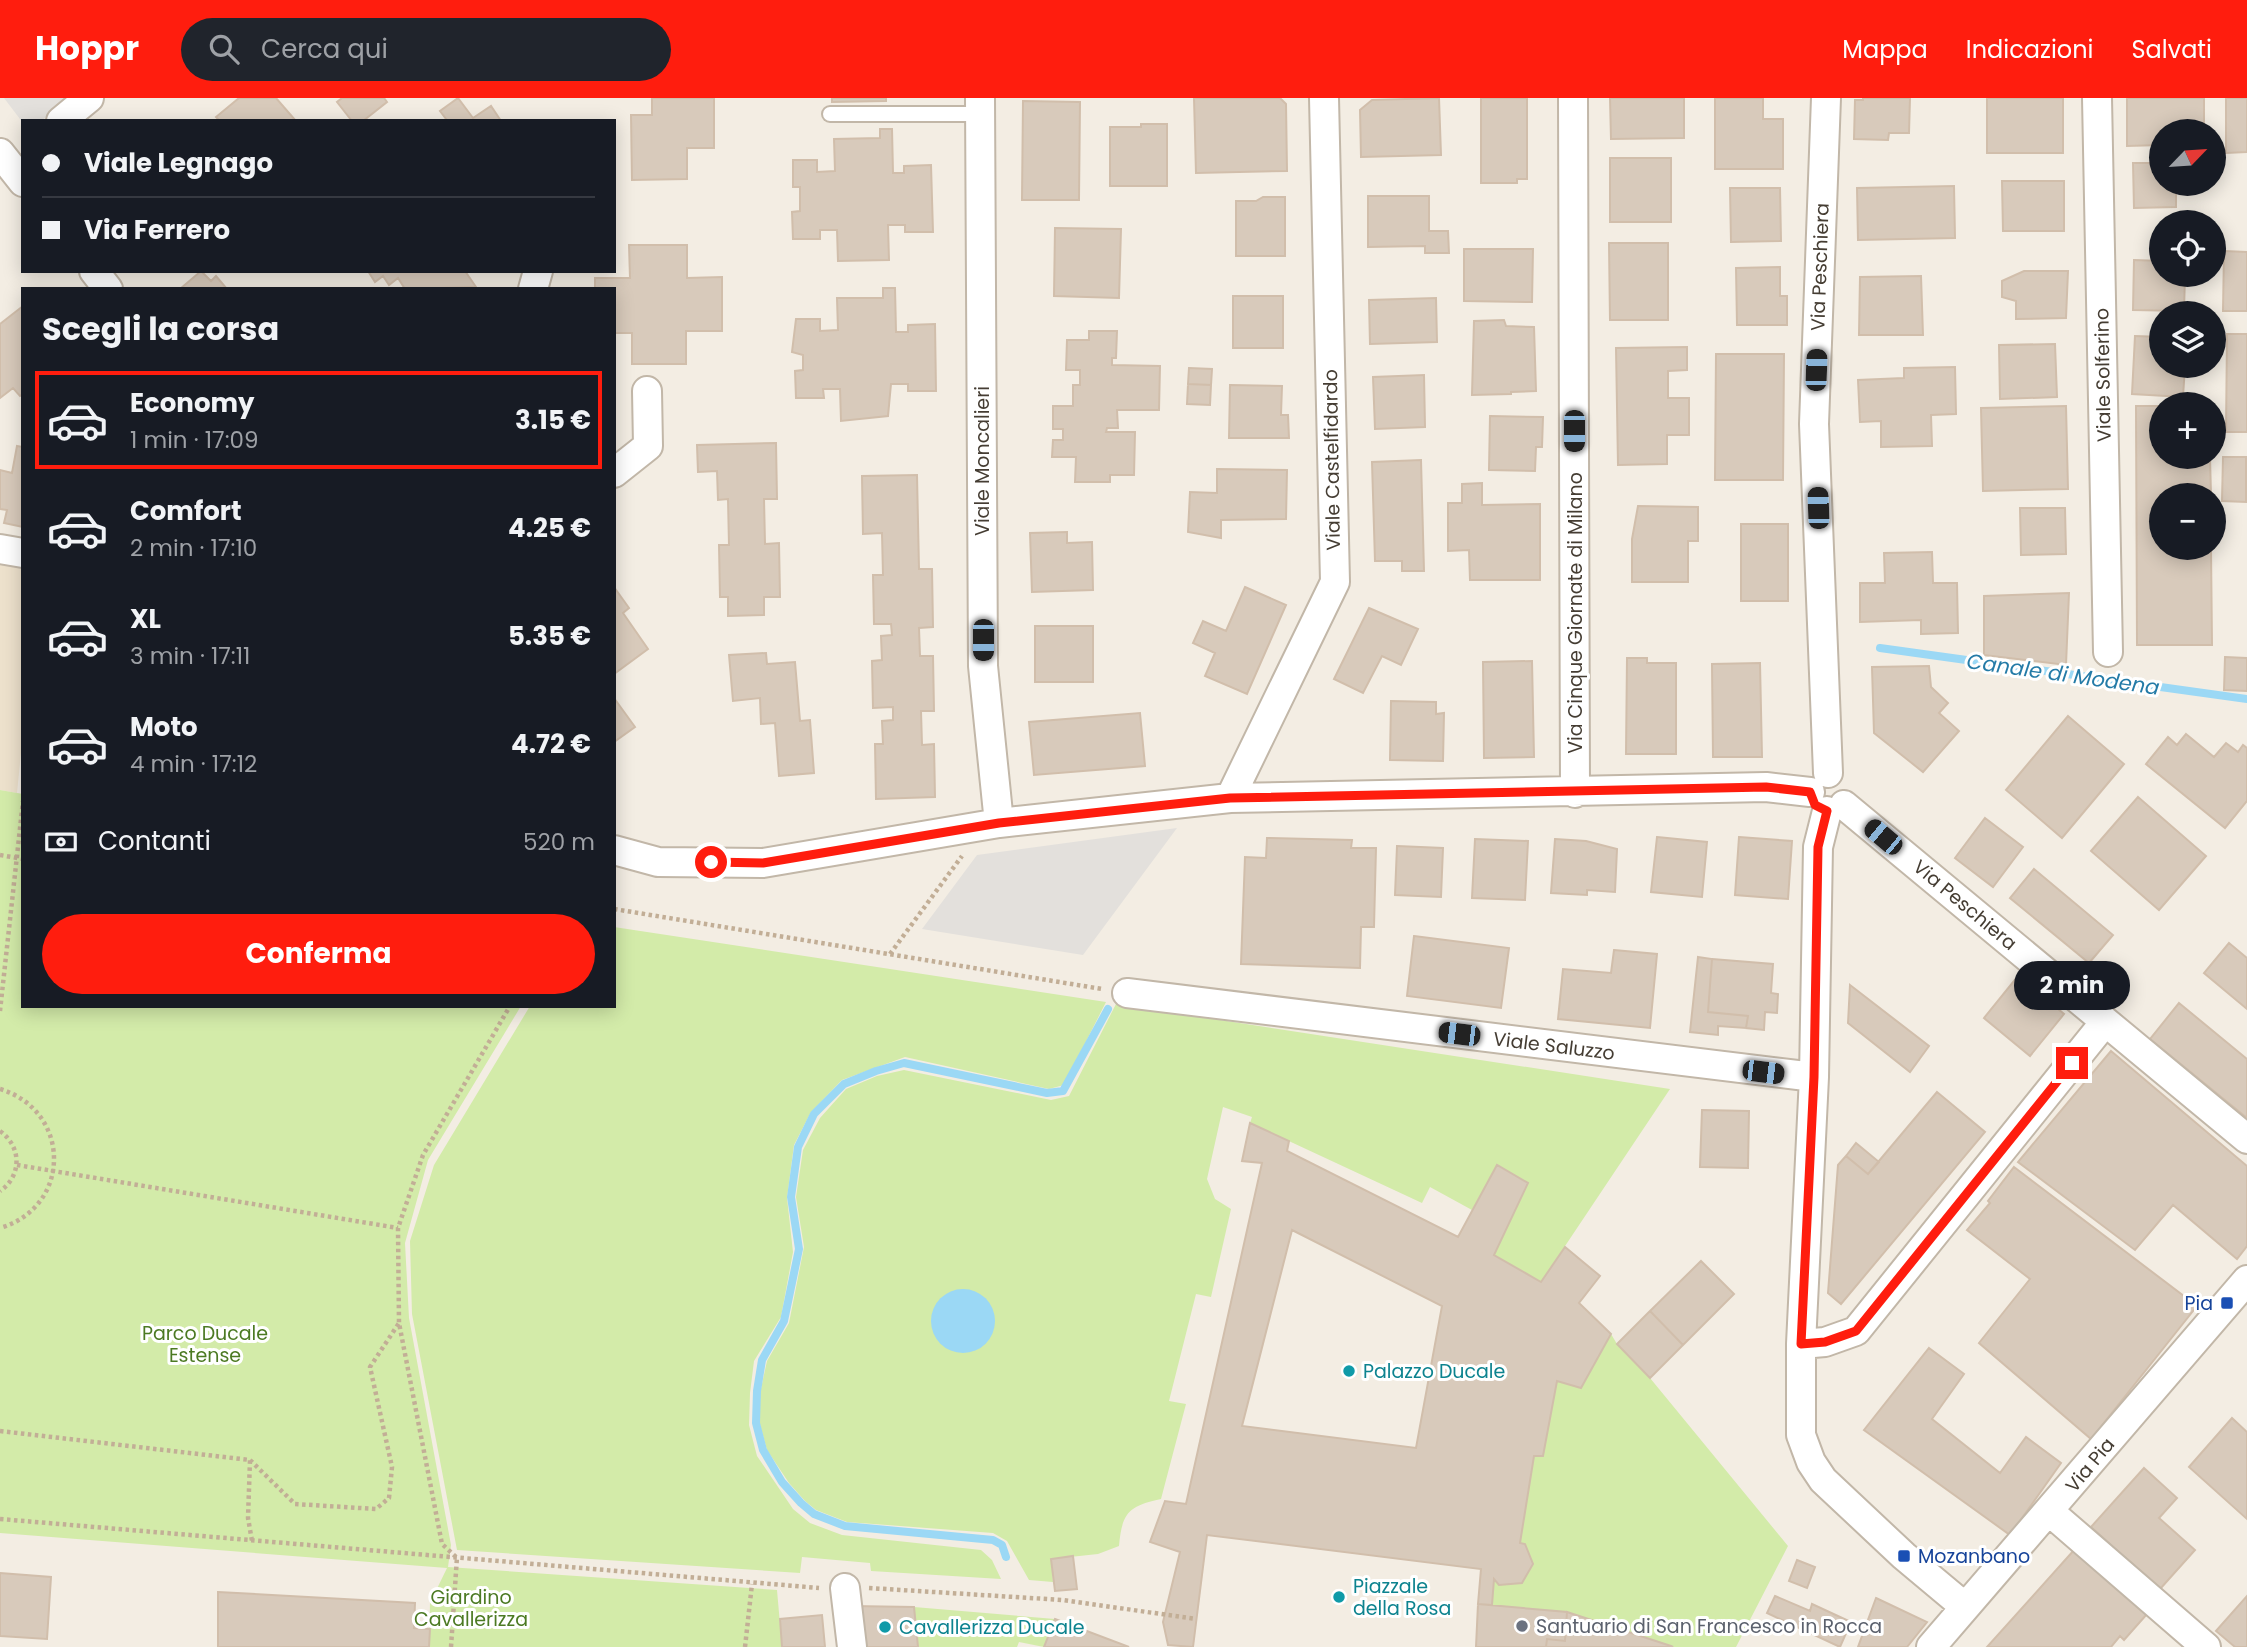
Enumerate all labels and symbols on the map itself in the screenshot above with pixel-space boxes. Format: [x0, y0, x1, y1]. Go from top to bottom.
north arrow [2149, 119, 2226, 196]
street label: Via Peschiera [1804, 202, 1836, 332]
street label: Viale Solferino [2088, 308, 2118, 442]
car [1805, 349, 1828, 391]
street label: Viale Castelfidardo [1317, 369, 1347, 551]
street label: Viale Moncalieri [969, 386, 996, 536]
car [1564, 410, 1585, 452]
street label: Via Cinque Giornate di Milano [1562, 472, 1589, 754]
car [1807, 487, 1830, 529]
car [973, 619, 994, 661]
water label: Canale di Modena [1965, 646, 2161, 702]
car [1861, 815, 1906, 859]
route start [695, 846, 727, 878]
street label: Via Peschiera [1907, 853, 2023, 957]
callout: 2 min [2014, 962, 2130, 1010]
car [1437, 1021, 1482, 1047]
street label: Viale Saluzzo [1492, 1025, 1616, 1067]
route end [2056, 1047, 2088, 1079]
car [1741, 1059, 1786, 1085]
place label: Pia [2184, 1290, 2213, 1317]
marker: Pia [2219, 1295, 2235, 1311]
park label: Parco Ducale Estense [142, 1320, 268, 1369]
place label: Palazzo Ducale [1363, 1358, 1505, 1385]
marker: Palazzo Ducale [1341, 1363, 1357, 1379]
street label: Via Pia [2059, 1432, 2121, 1498]
place label: Mozanbano [1918, 1543, 2030, 1570]
marker: Mozanbano [1896, 1548, 1912, 1564]
place label: Piazzale della Rosa [1353, 1573, 1451, 1622]
park label: Giardino Cavallerizza [414, 1584, 528, 1633]
marker: Piazzale della Rosa [1331, 1589, 1347, 1605]
place label: Santuario di San Francesco in Rocca [1536, 1613, 1882, 1640]
place label: Cavallerizza Ducale [899, 1614, 1085, 1641]
marker: Santuario di San Francesco in Rocca [1514, 1618, 1530, 1634]
marker: Cavallerizza Ducale [877, 1619, 893, 1635]

